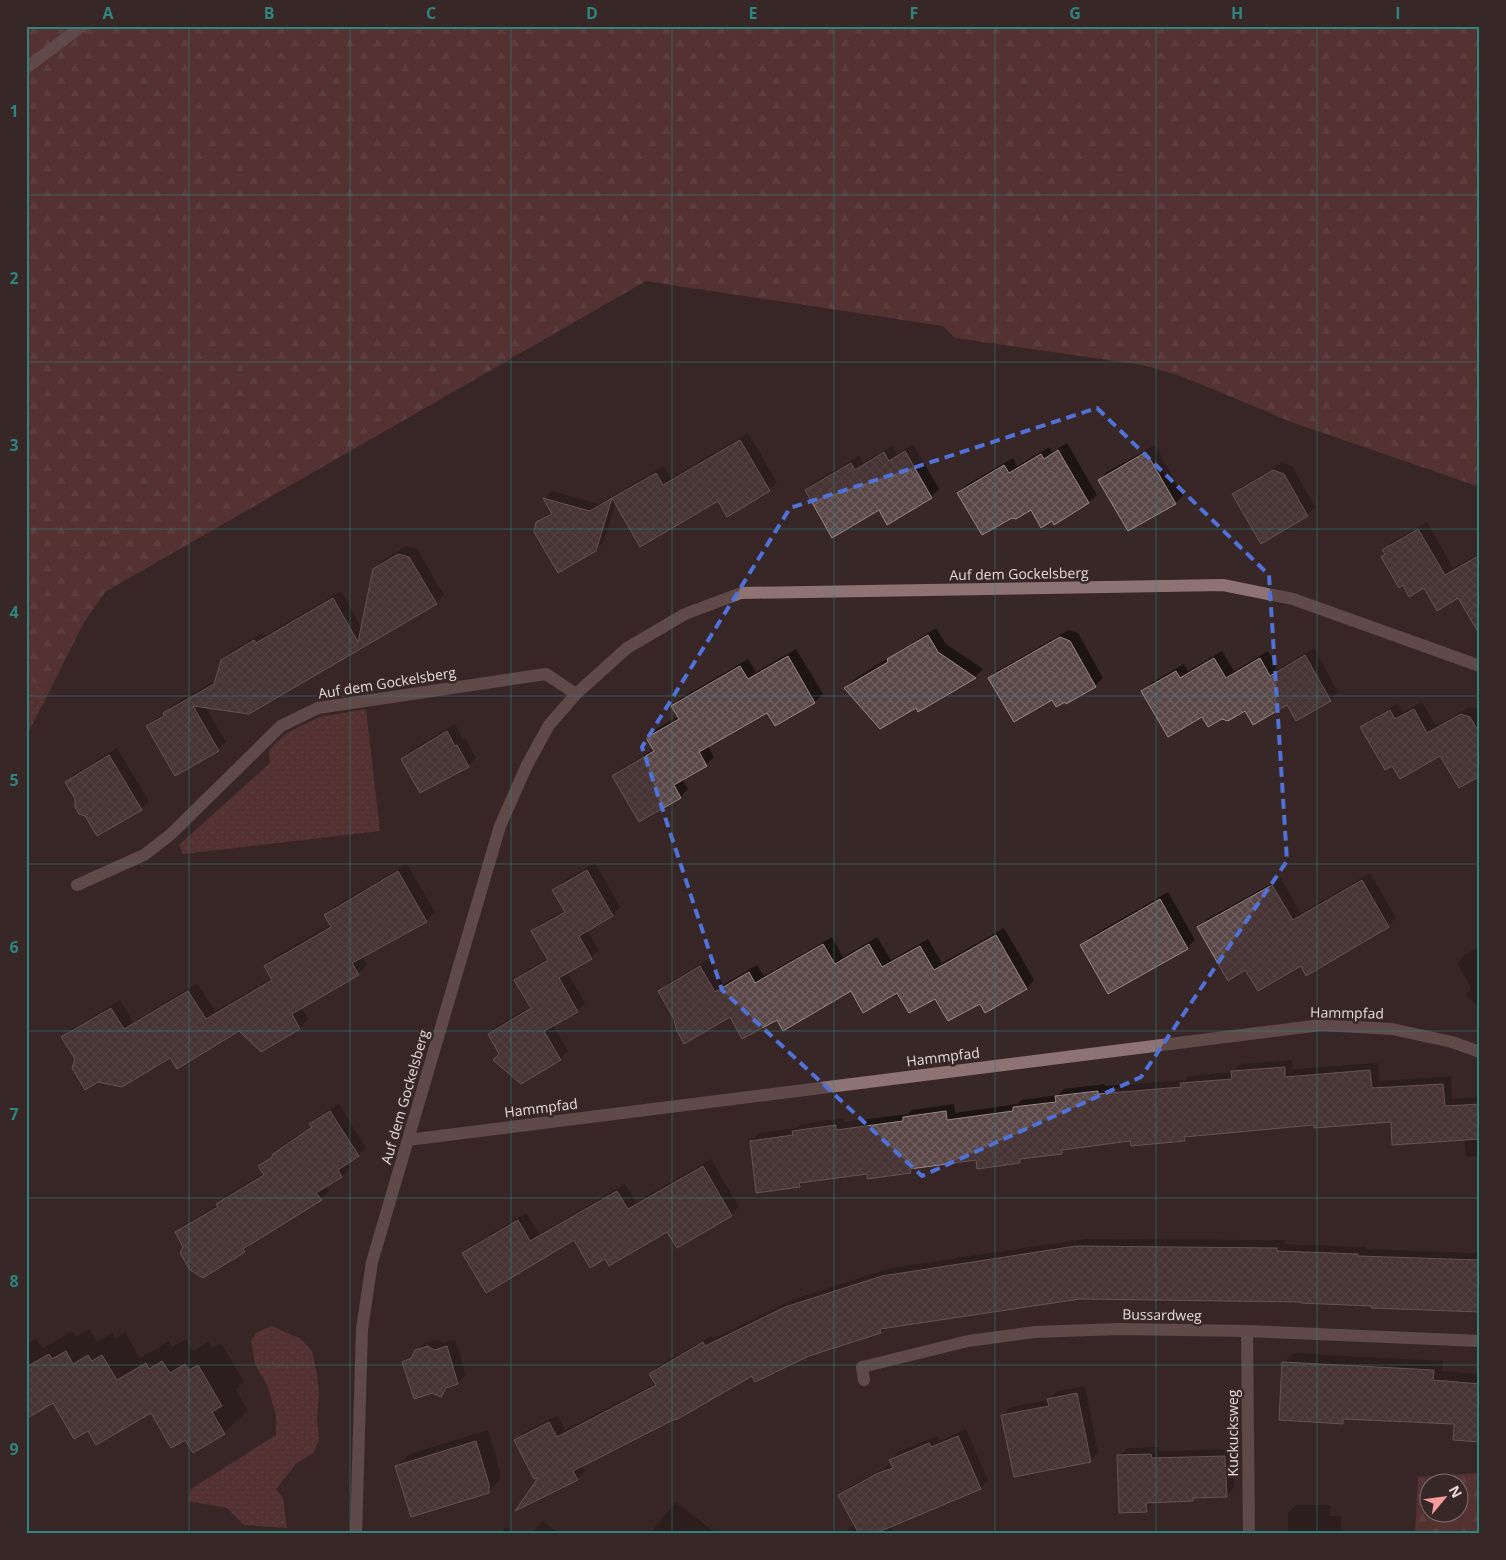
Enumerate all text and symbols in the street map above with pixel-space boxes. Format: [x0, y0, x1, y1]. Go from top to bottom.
text: A [102, 2, 114, 24]
text: B [264, 2, 274, 24]
text: C [426, 2, 436, 24]
text: D [586, 2, 598, 24]
text: E [749, 2, 758, 24]
text: F [910, 2, 918, 24]
text: G [1069, 2, 1081, 24]
text: H [1231, 2, 1243, 24]
text: I [1395, 2, 1401, 24]
text: 1 [9, 100, 19, 122]
text: 2 [9, 267, 19, 289]
text: 3 [9, 434, 19, 456]
street label: Auf dem Gockelsberg [949, 563, 1089, 584]
text: 4 [9, 601, 19, 623]
street label: Auf dem Gockelsberg [317, 662, 458, 703]
text: 5 [9, 769, 19, 791]
text: 6 [9, 936, 19, 958]
street label: Hammpfad [1310, 1002, 1384, 1023]
street label: Auf dem Gockelsberg [376, 1027, 433, 1166]
street label: Hammpfad [905, 1043, 981, 1070]
street label: Hammpfad [503, 1094, 579, 1121]
text: 7 [9, 1103, 19, 1125]
text: 8 [9, 1270, 19, 1292]
street label: Bussardweg [1122, 1304, 1202, 1325]
street label: Kuckucksweg [1223, 1389, 1242, 1476]
text: 9 [9, 1438, 19, 1460]
north arrow [1418, 1472, 1468, 1522]
text: N [1445, 1482, 1467, 1501]

